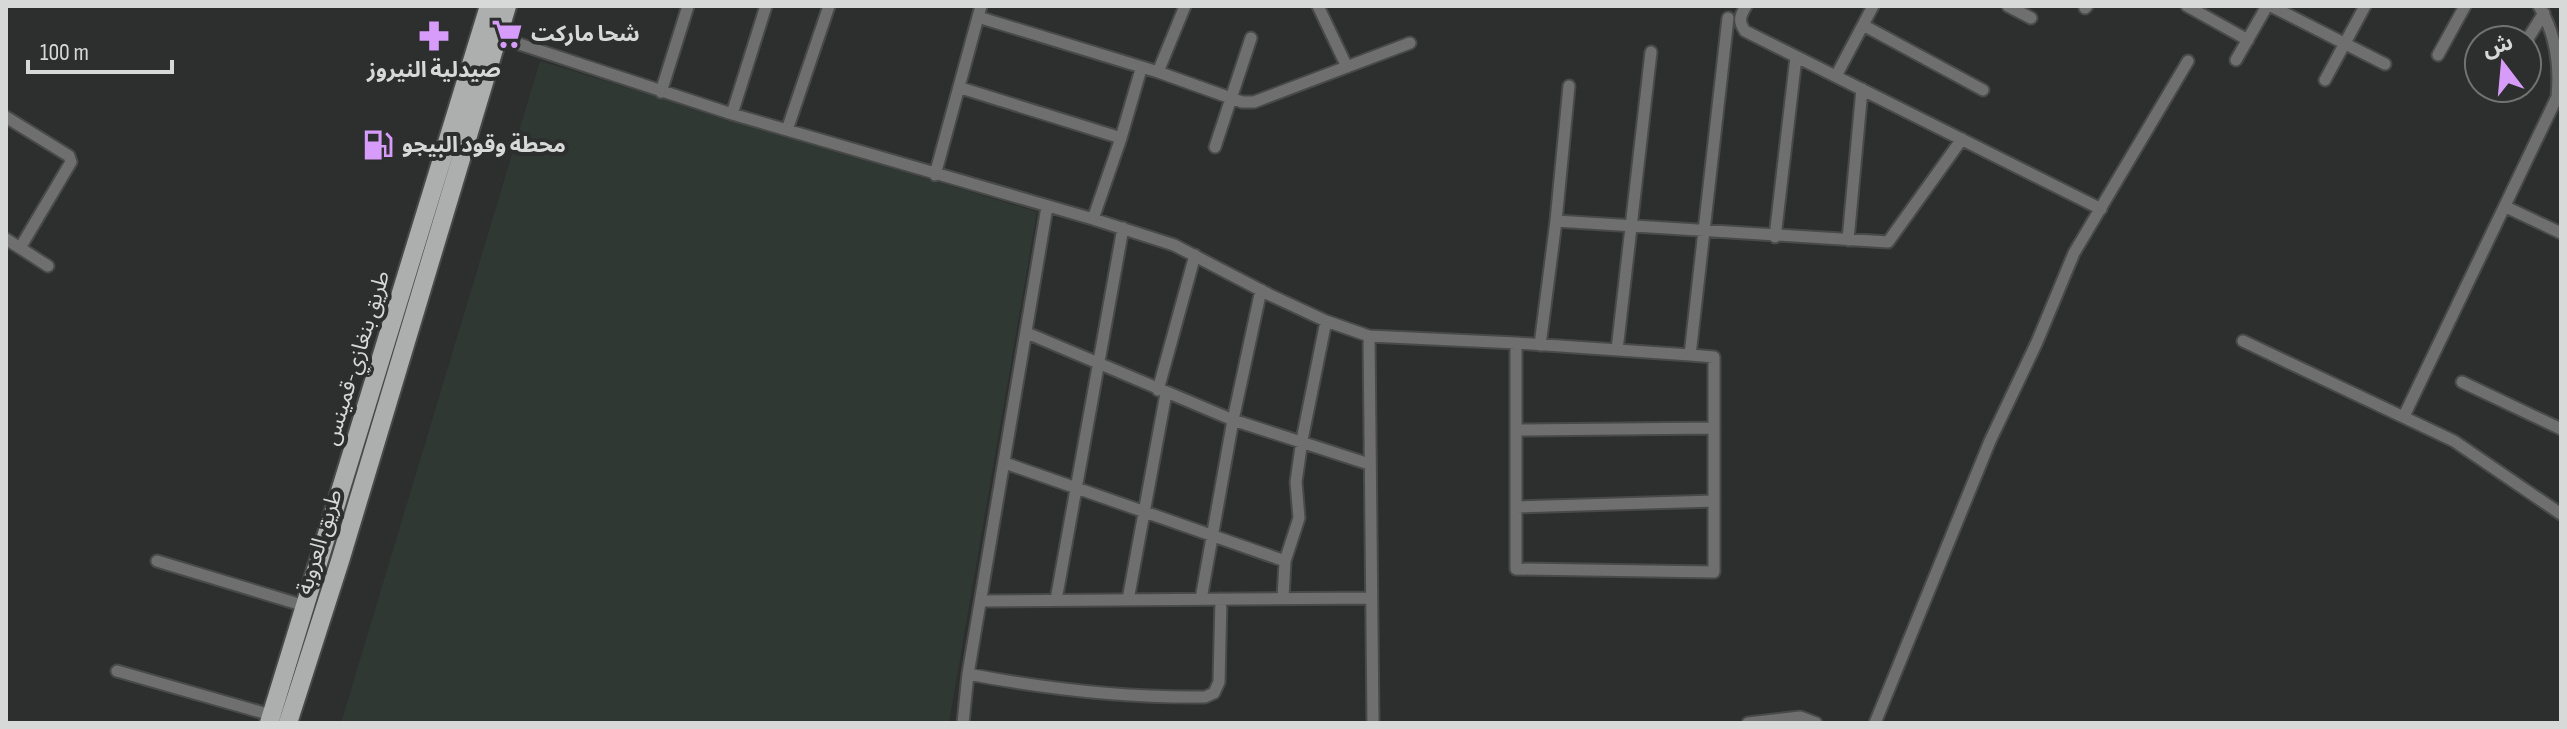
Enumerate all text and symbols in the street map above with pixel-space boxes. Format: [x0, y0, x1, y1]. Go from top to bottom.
supermarket icon: شحا ماركت [490, 17, 524, 51]
pharmacy icon: صيدلية النيروز [417, 19, 451, 53]
place label: شحا ماركت [531, 21, 640, 48]
scale bar [28, 24, 172, 74]
north arrow [2463, 24, 2543, 104]
text: ش [2480, 29, 2516, 63]
text: 100 m [40, 38, 89, 67]
place label: صيدلية النيروز [366, 57, 501, 84]
fuel station icon: محطة وقود البيجو [361, 128, 395, 162]
place label: محطة وقود البيجو [402, 132, 566, 159]
street label: طريق بنغازي-قمينس [318, 267, 398, 449]
street label: طريق العروبة [291, 486, 349, 598]

